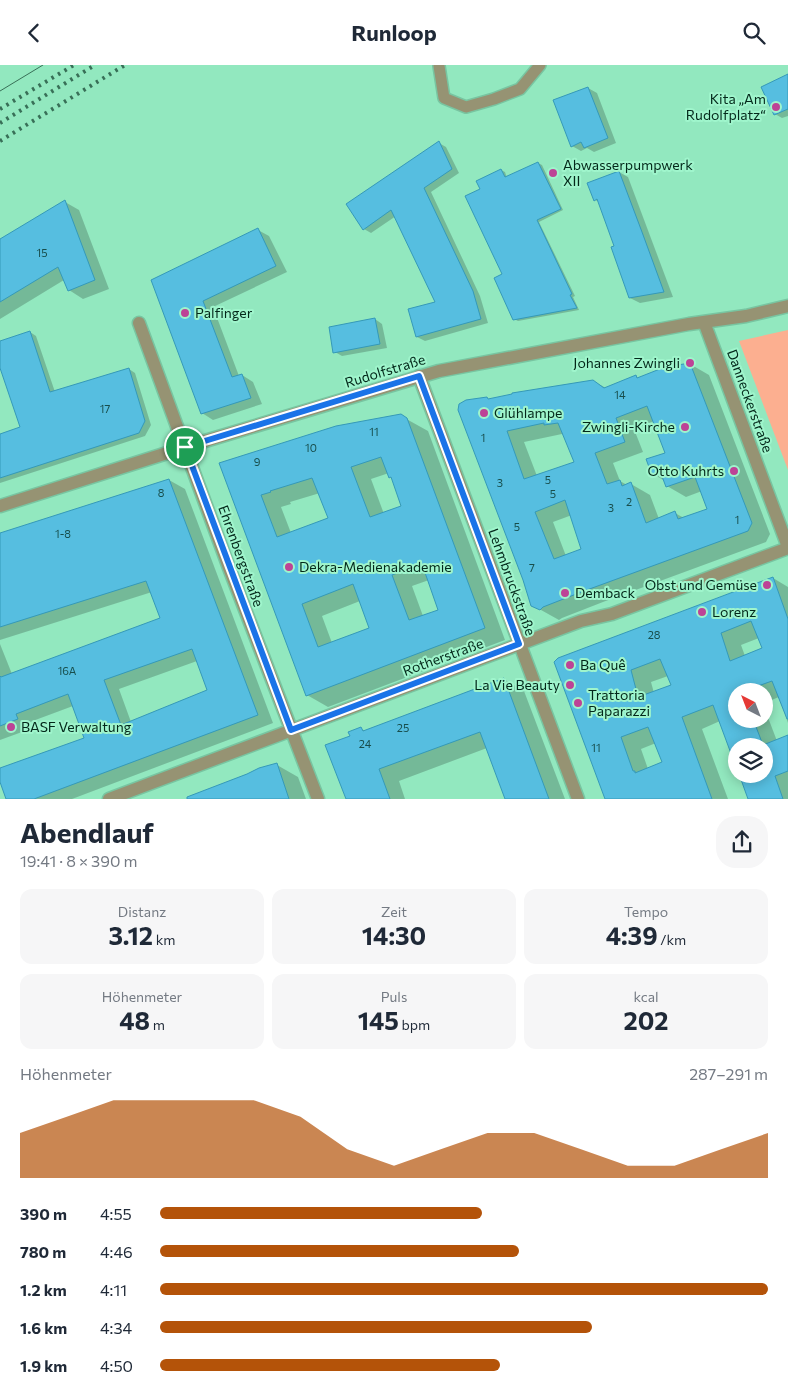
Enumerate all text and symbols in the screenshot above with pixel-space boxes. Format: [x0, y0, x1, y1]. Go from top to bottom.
icon: back [20, 19, 48, 47]
text: Runloop [351, 19, 437, 46]
icon: search [740, 19, 768, 47]
place label: Kita „Am Rudolfplatz“ [686, 90, 766, 123]
marker: Kita „Am Rudolfplatz“ [770, 101, 782, 113]
place label: Abwasserpumpwerk XII [563, 156, 693, 189]
marker: Abwasserpumpwerk XII [547, 167, 559, 179]
house number: 15 [36, 246, 48, 259]
place label: Palfinger [195, 304, 253, 321]
marker: Palfinger [179, 307, 191, 319]
street label: Danneckerstraße [724, 347, 777, 455]
street label: Rudolfstraße [343, 350, 427, 391]
place label: Johannes Zwingli [573, 354, 680, 371]
marker: Johannes Zwingli [684, 357, 696, 369]
house number: 14 [614, 388, 626, 401]
house number: 17 [100, 402, 110, 415]
place label: Glühlampe [494, 404, 562, 421]
marker: Glühlampe [478, 407, 490, 419]
place label: Zwingli-Kirche [582, 418, 675, 435]
marker: Zwingli-Kirche [679, 421, 691, 433]
house number: 11 [369, 425, 379, 438]
pin [164, 426, 206, 468]
house number: 1 [481, 431, 485, 444]
icon: arrive [171, 433, 199, 461]
house number: 10 [305, 441, 317, 454]
house number: 9 [254, 455, 261, 468]
place label: Otto Kuhrts [647, 462, 724, 479]
marker: Otto Kuhrts [728, 465, 740, 477]
house number: 5 [545, 473, 551, 486]
house number: 3 [497, 476, 503, 489]
house number: 8 [158, 486, 165, 499]
house number: 5 [550, 487, 556, 500]
house number: 2 [626, 495, 632, 508]
house number: 3 [608, 501, 614, 514]
street label: Ehrenbergstraße [215, 503, 268, 609]
house number: 1 [735, 513, 739, 526]
house number: 5 [514, 520, 520, 533]
street label: Lehmbruckstraße [485, 526, 540, 638]
house number: 1-8 [55, 527, 71, 540]
place label: Dekra-Medienakademie [299, 558, 452, 575]
marker: Dekra-Medienakademie [283, 561, 295, 573]
house number: 7 [529, 561, 535, 574]
place label: Obst und Gemüse [645, 576, 757, 593]
marker: Obst und Gemüse [761, 579, 773, 591]
place label: Demback [575, 584, 635, 601]
marker: Demback [559, 587, 571, 599]
place label: Lorenz [712, 603, 756, 620]
marker: Lorenz [696, 606, 708, 618]
house number: 28 [648, 628, 661, 641]
street label: Rotherstraße [400, 634, 485, 679]
place label: Ba Quê [580, 656, 626, 673]
marker: Ba Quê [564, 659, 576, 671]
house number: 16A [58, 664, 77, 677]
place label: La Vie Beauty [474, 676, 560, 693]
marker: La Vie Beauty [564, 679, 576, 691]
north arrow [728, 683, 772, 727]
map controls [728, 683, 773, 783]
place label: Trattoria Paparazzi [588, 686, 650, 719]
marker: Trattoria Paparazzi [572, 697, 584, 709]
place label: BASF Verwaltung [21, 718, 132, 735]
marker: BASF Verwaltung [5, 721, 17, 733]
house number: 25 [397, 721, 409, 734]
house number: 24 [359, 737, 372, 750]
button: layers [728, 738, 773, 783]
house number: 11 [591, 741, 601, 754]
text: Abendlauf [20, 815, 154, 849]
button: share [716, 816, 768, 868]
text: 19:41 · 8 × 390 m [20, 851, 137, 870]
text: Distanz [118, 903, 166, 920]
text: Zeit [381, 903, 407, 920]
text: Tempo [624, 903, 668, 920]
text: 3.12 [108, 920, 153, 950]
text: 14:30 [362, 920, 426, 950]
text: 4:39 [606, 920, 658, 950]
text: km [153, 931, 176, 948]
text: /km [658, 931, 686, 948]
text: Höhenmeter [102, 988, 182, 1005]
text: Puls [381, 988, 407, 1005]
text: kcal [633, 988, 659, 1005]
text: 48 [119, 1005, 150, 1035]
text: 145 [358, 1005, 399, 1035]
text: 202 [624, 1005, 668, 1035]
text: m [150, 1016, 165, 1033]
text: bpm [399, 1016, 430, 1033]
text: Höhenmeter [20, 1064, 112, 1083]
text: 287–291 m [689, 1064, 768, 1083]
text: 390 m [20, 1204, 67, 1223]
text: 4:55 [100, 1204, 132, 1223]
text: 780 m [20, 1242, 66, 1261]
text: 4:46 [100, 1242, 133, 1261]
text: 1.2 km [20, 1280, 67, 1299]
text: 4:11 [100, 1280, 127, 1299]
text: 1.6 km [20, 1318, 67, 1337]
text: 4:34 [100, 1318, 132, 1337]
text: 1.9 km [20, 1356, 67, 1375]
text: 4:50 [100, 1356, 133, 1375]

